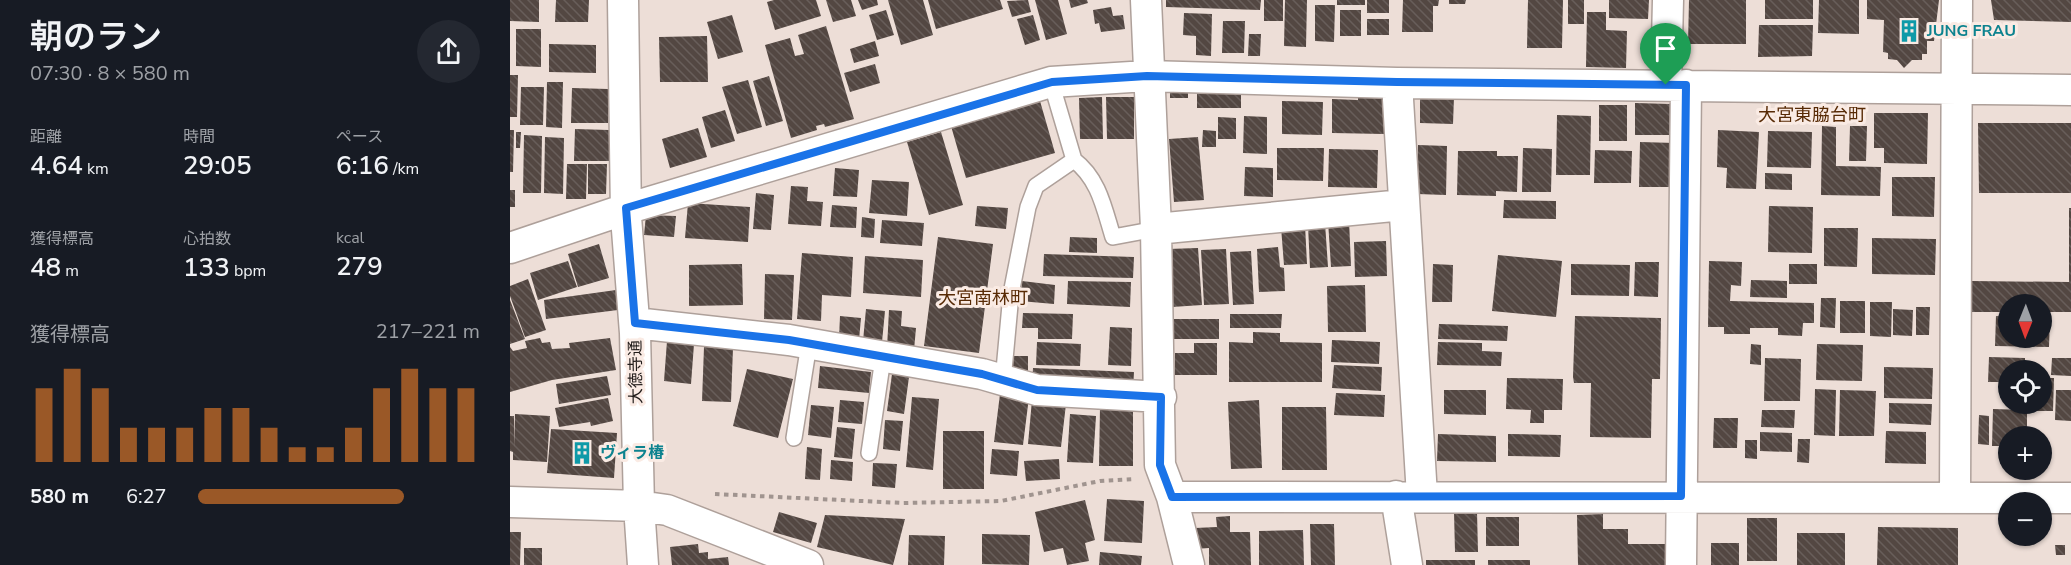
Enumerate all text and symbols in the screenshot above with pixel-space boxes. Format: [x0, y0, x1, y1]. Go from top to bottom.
text: 朝のラン [30, 15, 162, 60]
building icon: JUNG FRAU [1896, 18, 1922, 44]
button: share [417, 20, 480, 83]
place label: JUNG FRAU [1926, 20, 2016, 42]
pin [1640, 23, 1691, 85]
icon: arrive [1649, 32, 1682, 65]
text: 07:30 · 8 × 580 m [30, 60, 190, 87]
district label: 大宮東脇台町 [1758, 103, 1866, 127]
text: 距離 [30, 126, 62, 148]
text: 時間 [183, 126, 215, 148]
text: ペース [336, 126, 383, 148]
text: 4.64 [30, 148, 83, 183]
text: 29:05 [183, 148, 252, 183]
text: 6:16 [336, 148, 389, 183]
text: km [83, 158, 109, 180]
text: /km [389, 158, 419, 180]
text: kcal [336, 227, 364, 249]
text: 獲得標高 [30, 228, 94, 250]
text: 心拍数 [183, 228, 231, 250]
text: 279 [336, 249, 383, 284]
text: 48 [30, 250, 61, 285]
text: 133 [183, 250, 230, 285]
text: m [61, 260, 79, 282]
text: bpm [230, 260, 266, 282]
district label: 大宮南林町 [938, 286, 1028, 310]
north arrow [1998, 294, 2052, 348]
map controls [1998, 294, 2052, 546]
text: 217–221 m [376, 318, 480, 345]
text: 獲得標高 [30, 321, 110, 348]
street label: 大徳寺通 [624, 340, 648, 404]
button: locate [1998, 360, 2052, 414]
button: + [1998, 426, 2052, 480]
building icon: ヴィラ椿 [569, 440, 595, 466]
place label: ヴィラ椿 [600, 442, 664, 464]
text: 580 m [30, 483, 89, 510]
text: 6:27 [126, 483, 167, 510]
button: − [1998, 492, 2052, 546]

